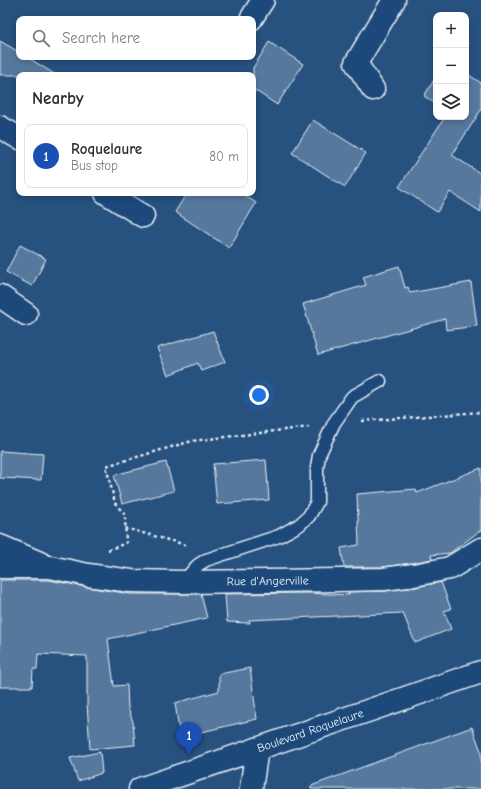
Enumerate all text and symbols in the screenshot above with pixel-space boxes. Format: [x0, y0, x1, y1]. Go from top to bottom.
map controls [433, 12, 469, 120]
button: + [433, 12, 469, 48]
search box [16, 16, 256, 60]
icon: search [30, 27, 52, 49]
text: Search here [62, 29, 140, 47]
button: − [433, 48, 469, 84]
button: layers [433, 84, 469, 120]
text: Nearby [32, 89, 83, 108]
text: Roquelaure [71, 140, 142, 158]
text: 1 [43, 149, 49, 164]
text: 80 m [209, 149, 239, 164]
text: Bus stop [71, 158, 118, 173]
your location [249, 385, 269, 405]
street label: Rue d'Angerville [227, 573, 309, 588]
street label: Boulevard Roquelaure [255, 706, 365, 755]
pin: 1 [176, 722, 202, 755]

